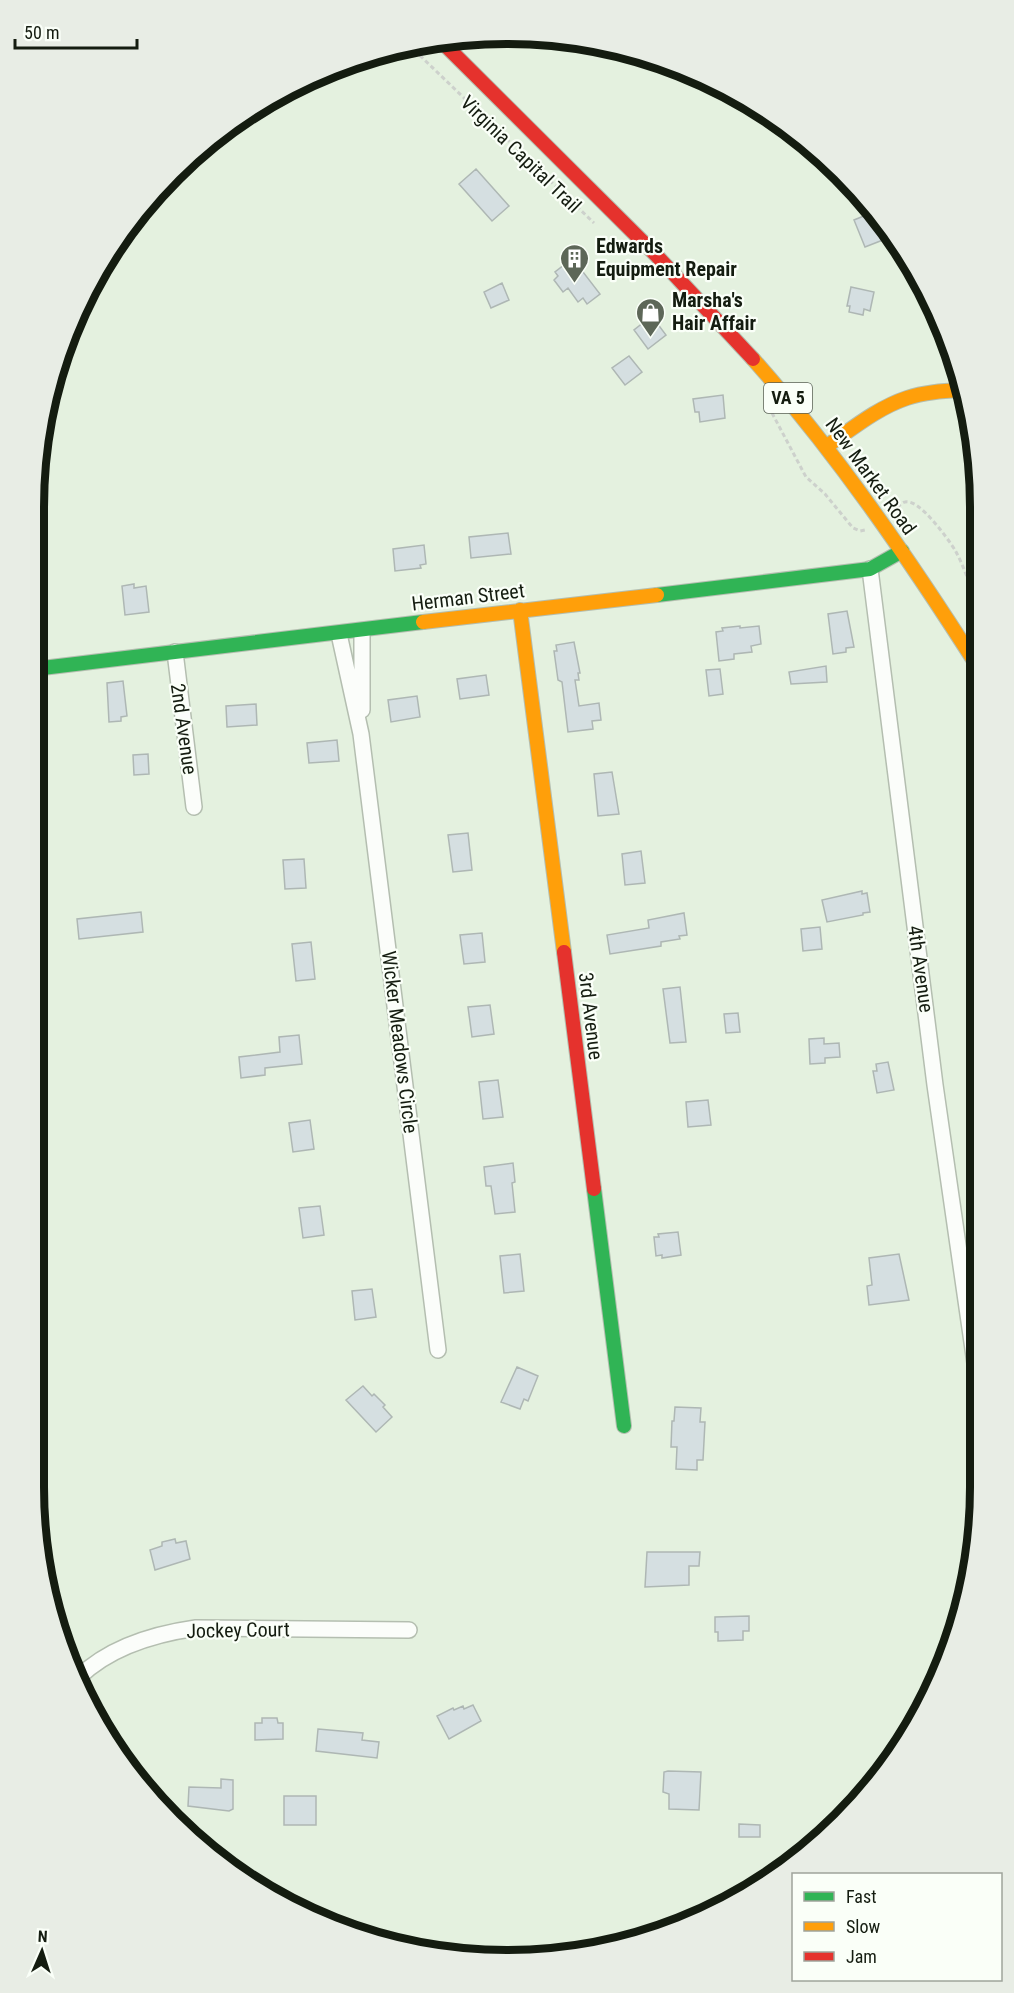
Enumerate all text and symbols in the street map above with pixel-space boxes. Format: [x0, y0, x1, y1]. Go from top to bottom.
scale bar [15, 12, 136, 50]
text: 50 m [24, 22, 59, 43]
street label: Virginia Capital Trail [456, 90, 586, 218]
place label: Edwards Equipment Repair [596, 234, 737, 281]
building icon: Edwards Equipment Repair [559, 242, 591, 284]
place label: Marsha's Hair Affair [672, 288, 756, 335]
shop icon: Marsha's Hair Affair [635, 296, 667, 338]
road number: VA 5 [764, 383, 812, 413]
street label: New Market Road [820, 413, 922, 539]
street label: Herman Street [410, 578, 526, 616]
street label: 2nd Avenue [166, 682, 202, 776]
street label: 4th Avenue [903, 924, 939, 1014]
street label: Wicker Meadows Circle [377, 949, 423, 1135]
street label: 3rd Avenue [574, 971, 608, 1061]
street label: Jockey Court [186, 1617, 290, 1643]
legend [792, 1873, 1002, 1981]
text: Fast [846, 1886, 877, 1907]
text: Slow [846, 1916, 881, 1937]
north arrow [12, 1921, 72, 1981]
text: N [37, 1927, 48, 1946]
text: Jam [846, 1946, 877, 1967]

